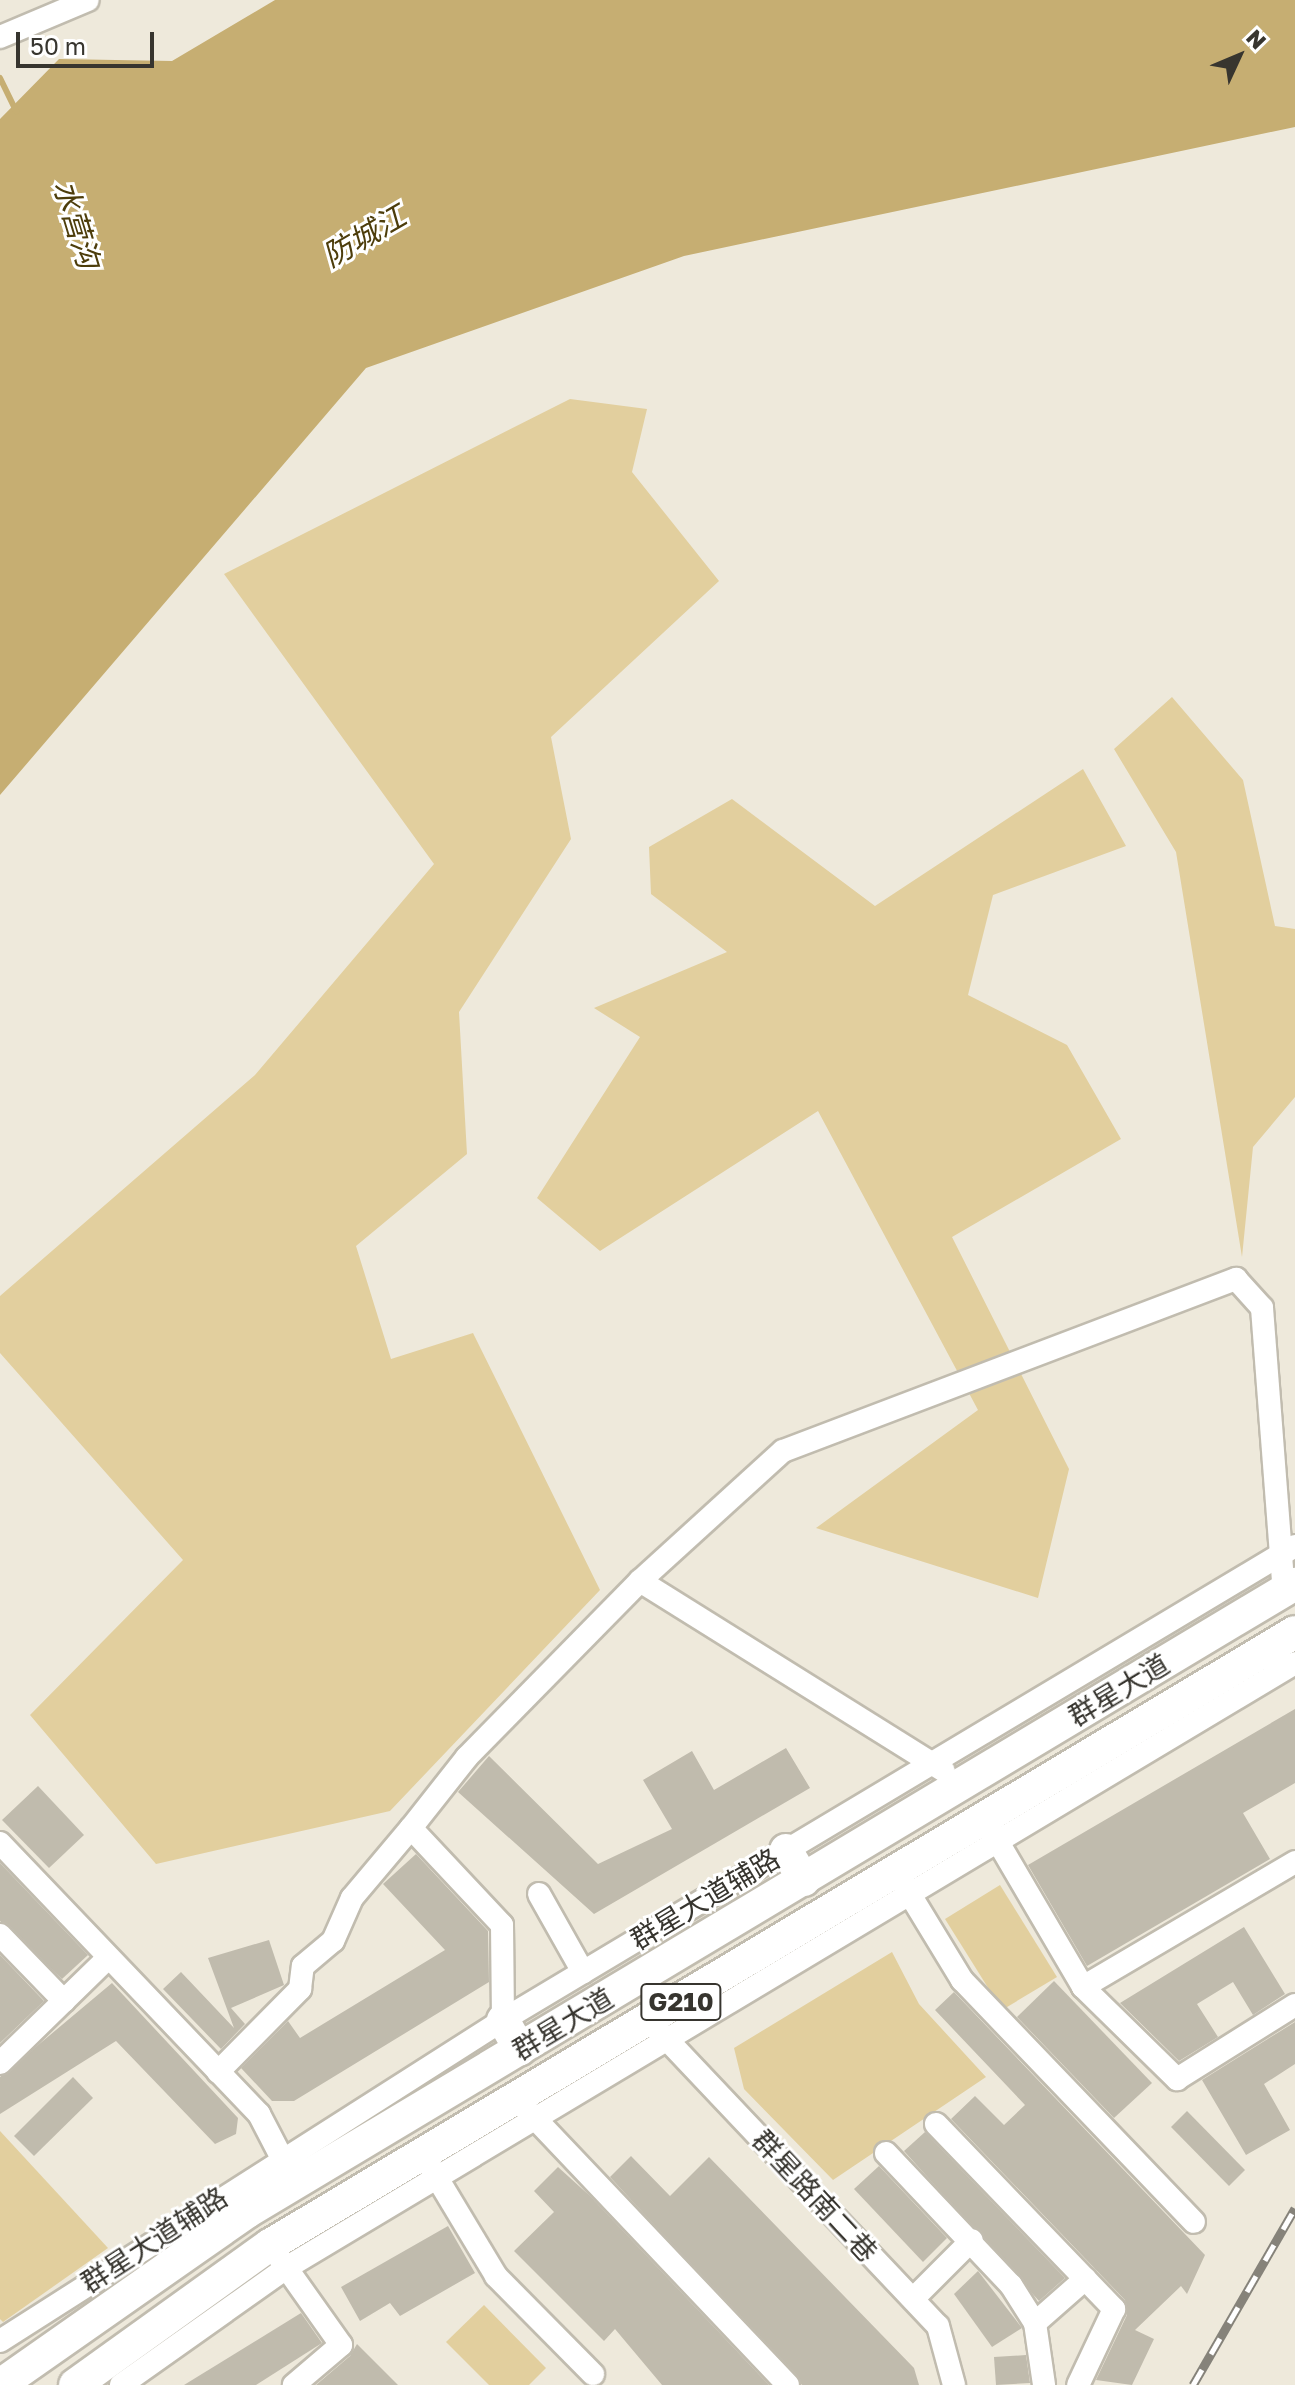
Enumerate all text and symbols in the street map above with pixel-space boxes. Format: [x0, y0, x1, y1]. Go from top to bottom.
scale bar [20, 16, 158, 66]
north arrow [1199, 16, 1279, 96]
text: N [1241, 24, 1272, 54]
text: 50 m [30, 31, 86, 60]
water label: 水营沟 [47, 176, 107, 272]
water label: 防城江 [316, 198, 412, 274]
street label: 群星大道 [1062, 1647, 1176, 1733]
street label: 群星大道辅路 [624, 1841, 786, 1957]
road number: G210 [639, 1980, 723, 2024]
street label: 群星大道 [506, 1981, 620, 2067]
street label: 群星路南二巷 [745, 2123, 885, 2269]
street label: 群星大道辅路 [74, 2180, 234, 2300]

